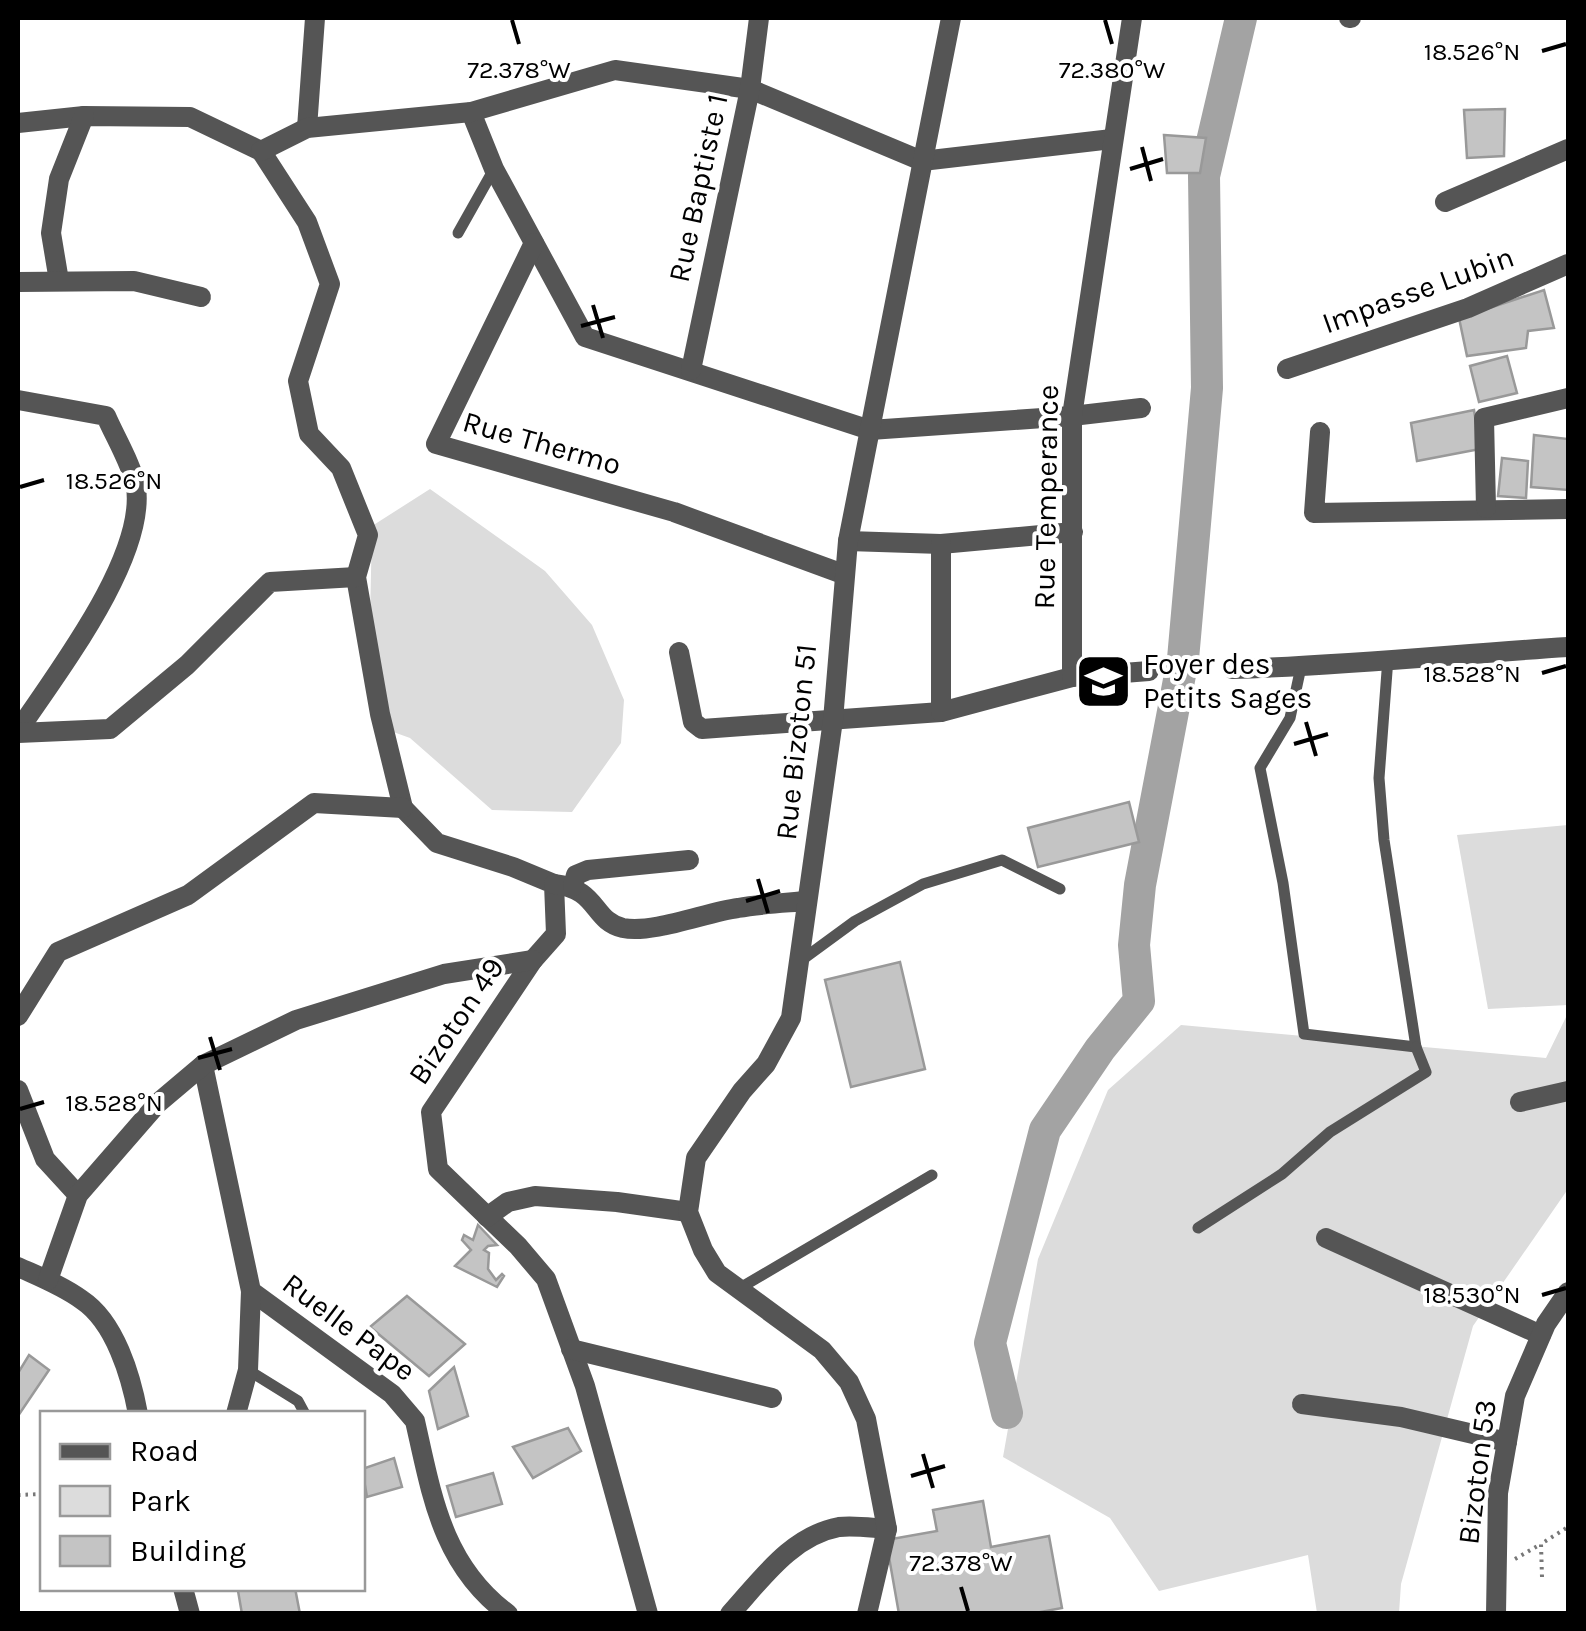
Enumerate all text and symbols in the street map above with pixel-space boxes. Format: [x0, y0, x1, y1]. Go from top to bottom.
text: 18.526°N [1424, 37, 1520, 66]
text: 72.378°W [467, 55, 571, 84]
text: 72.380°W [1059, 55, 1165, 84]
street label: Rue Baptiste 1 [660, 91, 736, 285]
street label: Impasse Lubin [1317, 239, 1519, 341]
street label: Rue Temperance [1026, 384, 1066, 610]
street label: Rue Thermo [459, 403, 625, 483]
text: 18.526°N [66, 466, 162, 495]
street label: Rue Bizoton 51 [768, 642, 824, 842]
place label: Foyer des Petits Sages [1143, 646, 1312, 716]
school or university icon: Foyer des Petits Sages [1074, 651, 1134, 711]
text: 18.528°N [1423, 659, 1521, 688]
street label: Bizoton 49 [400, 951, 512, 1091]
text: 18.528°N [65, 1088, 163, 1117]
street label: Ruelle Pape [275, 1265, 423, 1389]
text: 18.530°N [1423, 1280, 1521, 1309]
street label: Bizoton 53 [1450, 1397, 1504, 1547]
legend [40, 1411, 365, 1591]
text: Road [130, 1433, 199, 1469]
text: Park [130, 1483, 191, 1519]
text: Building [130, 1533, 246, 1569]
text: 72.378°W [909, 1548, 1013, 1577]

